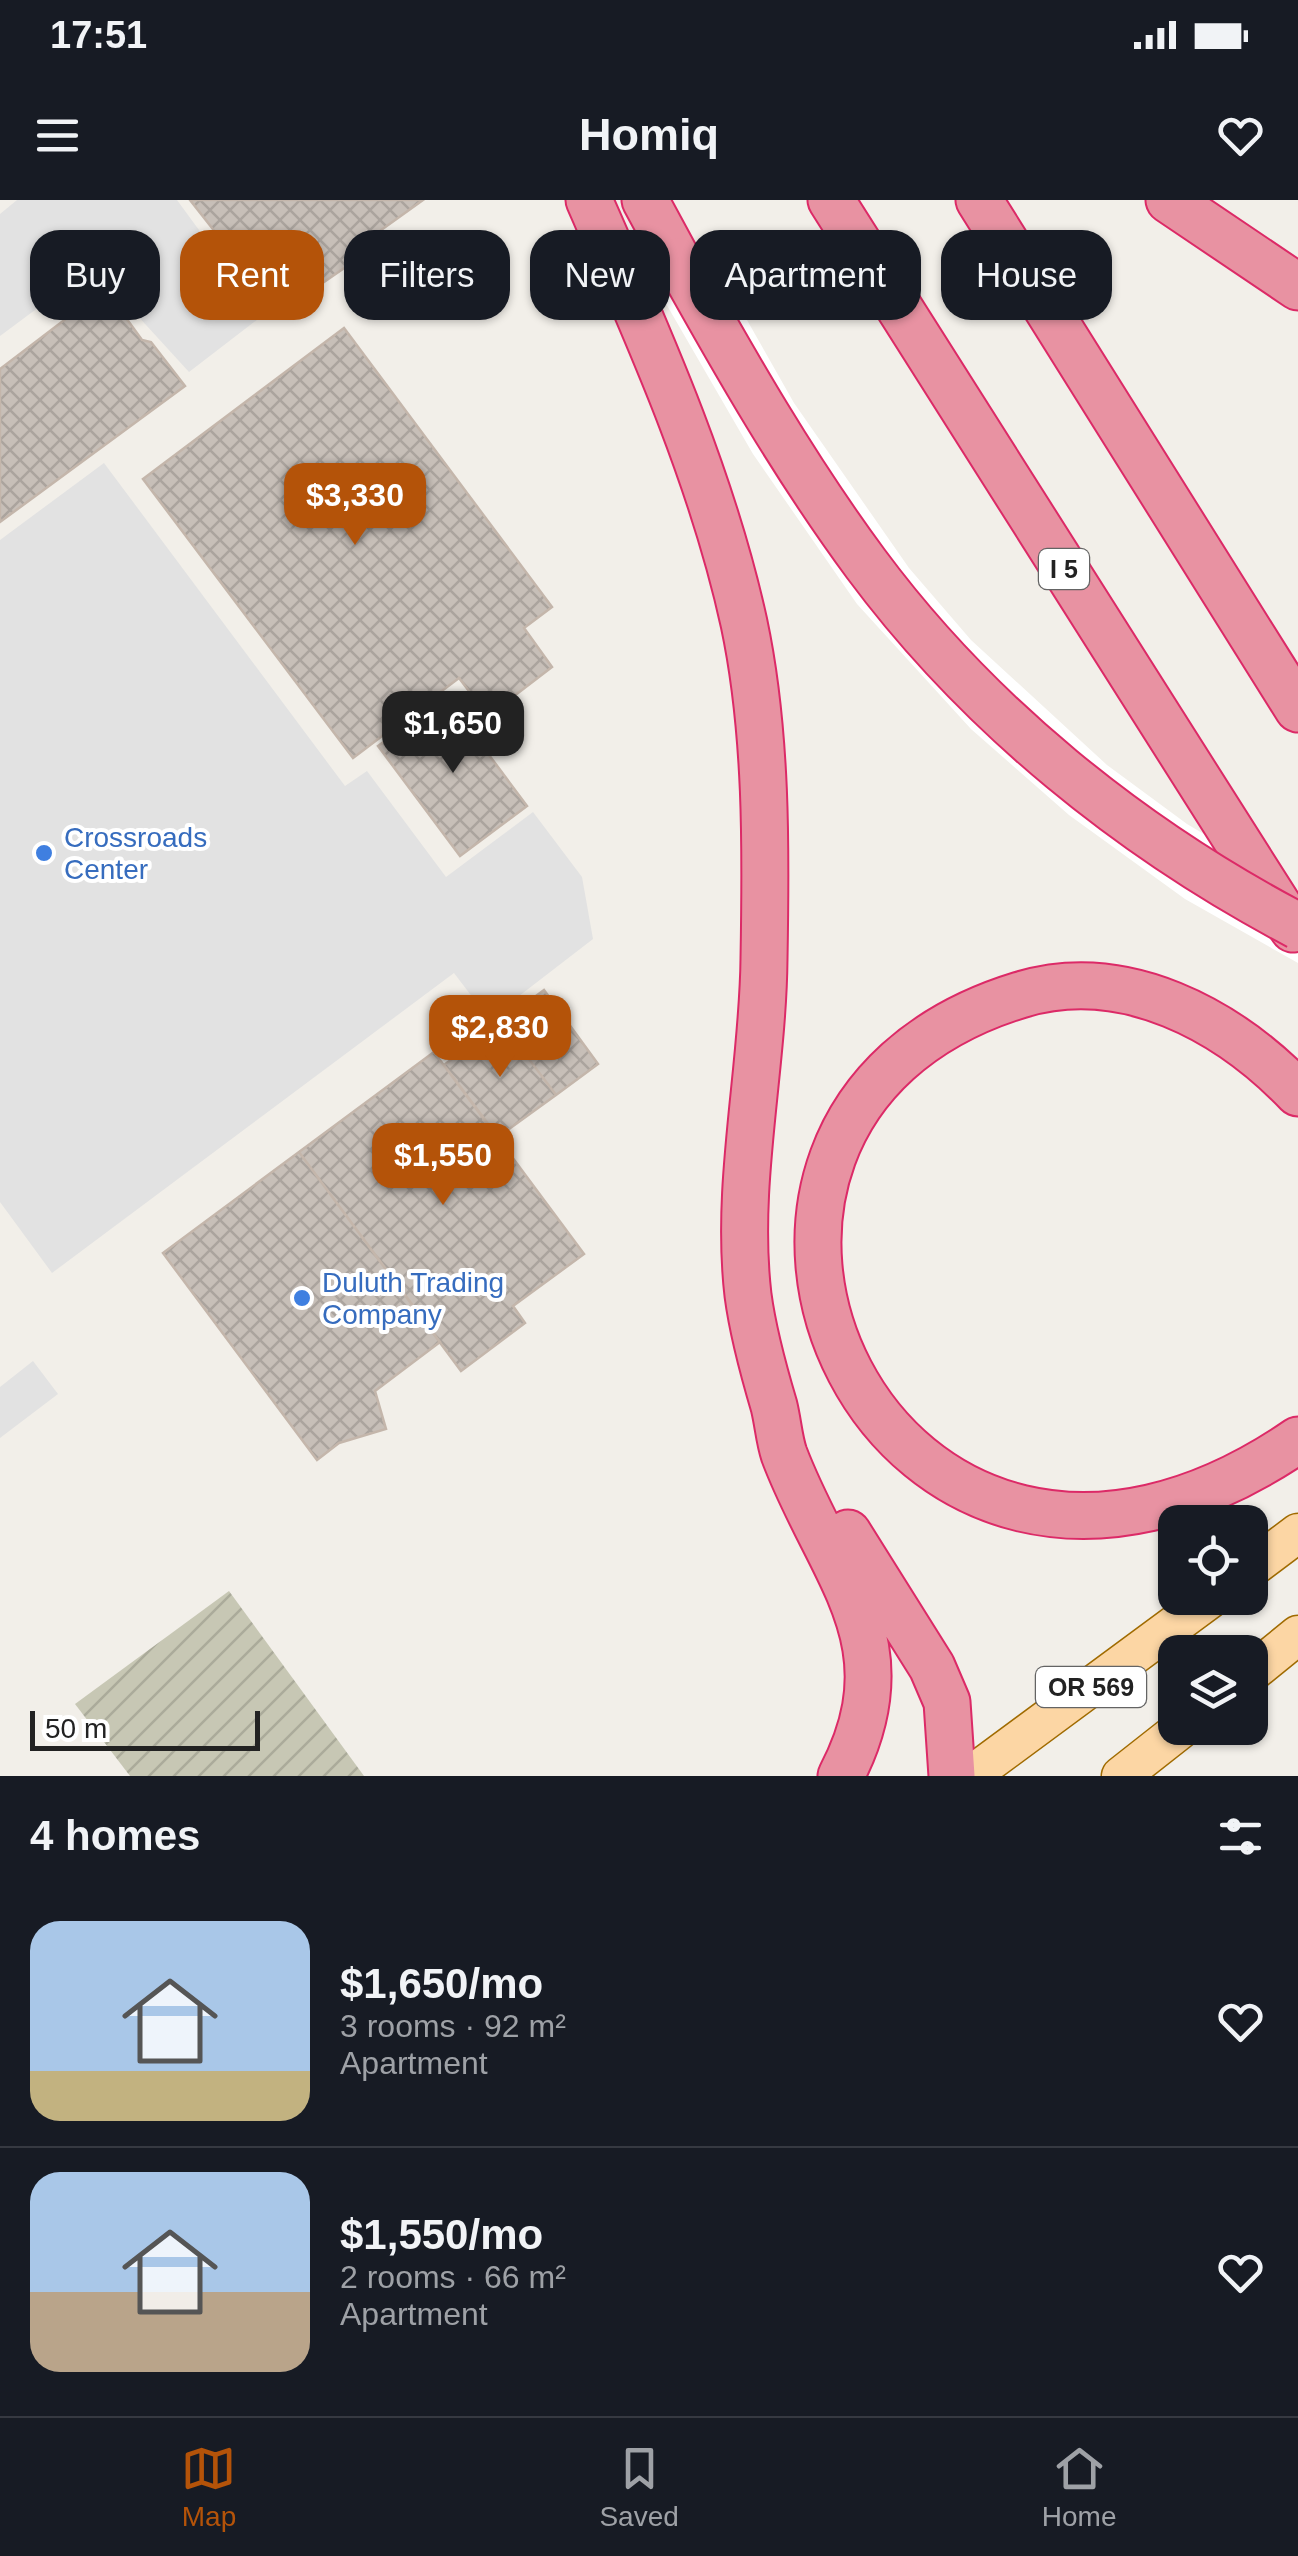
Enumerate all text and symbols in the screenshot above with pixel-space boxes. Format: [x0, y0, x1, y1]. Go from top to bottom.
text: 17:51 [50, 14, 147, 56]
icon: menu [30, 108, 85, 163]
icon: heart [1213, 108, 1268, 163]
text: Homiq [579, 109, 719, 160]
chip: Buy [30, 230, 160, 320]
chip: Rent [180, 230, 324, 320]
chip: Filters [344, 230, 510, 320]
chip: New [530, 230, 670, 320]
chip: Apartment [690, 230, 921, 320]
chip: House [941, 230, 1112, 320]
pin: $3,330 [274, 463, 436, 548]
text: $3,330 [306, 477, 404, 513]
road number: I 5 [1039, 549, 1089, 589]
pin: $1,650 [372, 691, 534, 776]
text: $1,650 [404, 705, 502, 741]
place label: Crossroads Center [64, 822, 207, 885]
marker: Crossroads Center [33, 842, 55, 864]
pin: $2,830 [419, 995, 581, 1080]
text: $2,830 [451, 1009, 549, 1045]
pin: $1,550 [362, 1123, 524, 1208]
text: $1,550 [394, 1137, 492, 1173]
place label: Duluth Trading Company [322, 1267, 504, 1330]
marker: Duluth Trading Company [291, 1287, 313, 1309]
map controls [1158, 1505, 1268, 1745]
button: locate [1158, 1505, 1268, 1615]
button: layers [1158, 1635, 1268, 1745]
road number: OR 569 [1036, 1667, 1146, 1707]
scale bar [30, 1706, 260, 1750]
text: 50 m [45, 1713, 107, 1744]
icon: filters [1213, 1809, 1268, 1864]
text: 4 homes [30, 1812, 200, 1859]
text: $1,650/mo [340, 1960, 543, 2007]
icon: home [110, 1961, 230, 2081]
icon: heart [1213, 1994, 1268, 2049]
text: 3 rooms · 92 m² [340, 2008, 566, 2044]
text: Apartment [340, 2045, 488, 2081]
text: $1,550/mo [340, 2211, 543, 2258]
icon: home [110, 2212, 230, 2332]
icon: heart [1213, 2245, 1268, 2300]
text: 2 rooms · 66 m² [340, 2259, 566, 2295]
text: Apartment [340, 2296, 488, 2332]
tab: Map [181, 2441, 236, 2533]
tab: Saved [599, 2441, 679, 2533]
tab: Home [1042, 2441, 1116, 2533]

